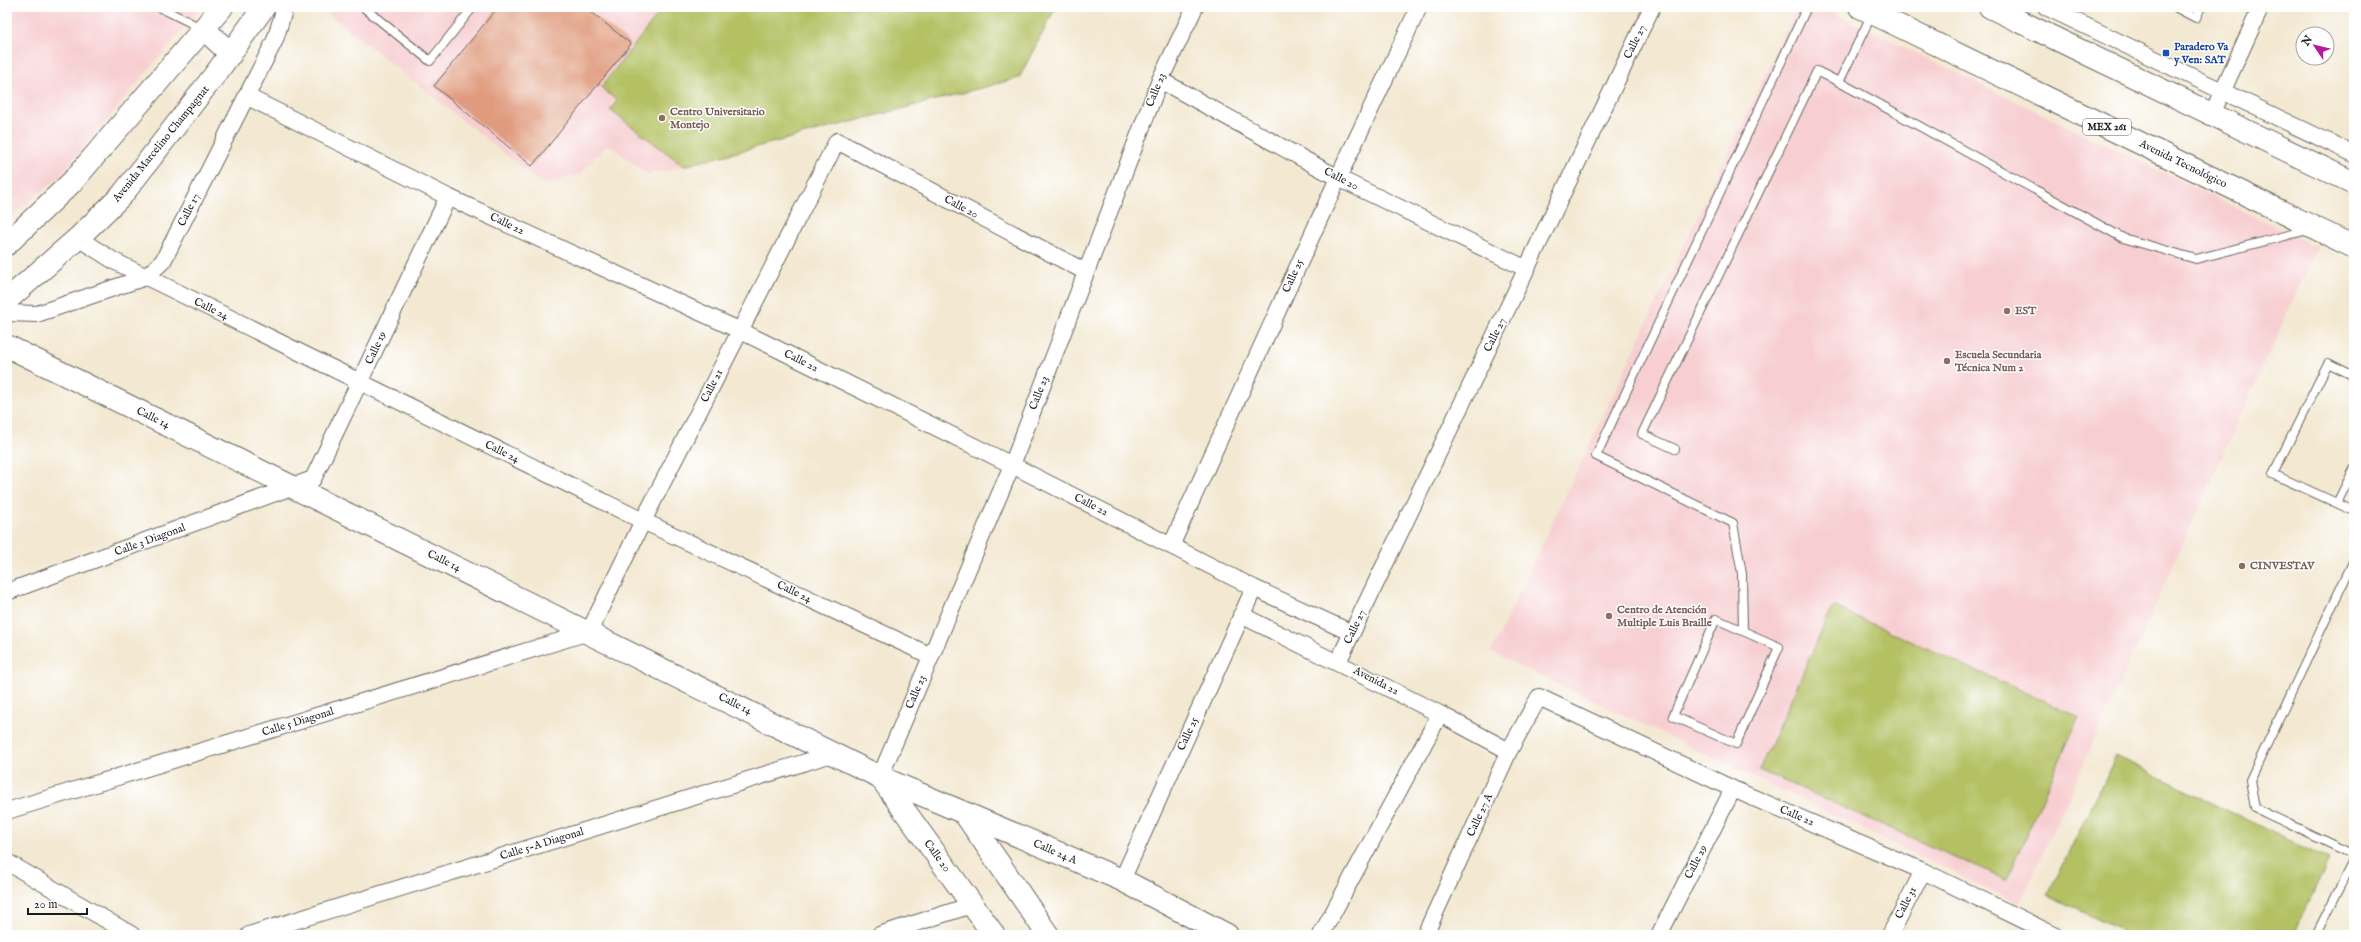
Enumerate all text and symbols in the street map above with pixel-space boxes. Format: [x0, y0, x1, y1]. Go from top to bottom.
street label: Calle 27 [1621, 23, 1649, 61]
north arrow [2295, 26, 2335, 66]
text: N [2299, 33, 2316, 50]
place label: Paradero Va y Ven: SAT [2173, 40, 2229, 67]
marker: Paradero Va y Ven: SAT [2161, 48, 2171, 58]
street label: Calle 23 [1143, 71, 1169, 109]
street label: Avenida Marcelino Champagnat [109, 83, 213, 206]
place label: Centro Universitario Montejo [670, 105, 765, 132]
marker: Centro Universitario Montejo [657, 113, 667, 123]
road number: MEX 261 [2083, 119, 2131, 135]
street label: Avenida Tecnológico [2136, 136, 2229, 191]
street label: Calle 20 [1322, 164, 1360, 194]
street label: Calle 17 [175, 191, 203, 229]
street label: Calle 20 [942, 192, 980, 222]
street label: Calle 22 [488, 210, 526, 238]
street label: Calle 25 [1279, 257, 1307, 295]
street label: Calle 24 [191, 295, 231, 324]
place label: EST [2015, 304, 2037, 318]
marker: EST [2002, 306, 2012, 316]
street label: Calle 27 [1481, 316, 1509, 354]
street label: Calle 19 [362, 329, 390, 367]
street label: Calle 22 [782, 347, 820, 375]
place label: Escuela Secundaria Técnica Num 2 [1954, 348, 2042, 375]
marker: Escuela Secundaria Técnica Num 2 [1942, 356, 1952, 366]
street label: Calle 21 [698, 367, 726, 405]
street label: Calle 23 [1026, 374, 1052, 412]
street label: Calle 14 [134, 404, 173, 432]
street label: Calle 24 [482, 438, 522, 467]
street label: Calle 22 [1072, 491, 1110, 519]
street label: Calle 3 Diagonal [113, 521, 187, 559]
street label: Calle 14 [425, 547, 464, 575]
place label: CINVESTAV [2250, 559, 2315, 573]
marker: CINVESTAV [2237, 561, 2247, 571]
street label: Calle 24 [774, 578, 814, 606]
place label: Centro de Atención Multiple Luis Braille [1617, 603, 1712, 630]
street label: Calle 27 [1341, 608, 1369, 646]
marker: Centro de Atención Multiple Luis Braille [1604, 611, 1614, 621]
street label: Avenida 22 [1350, 663, 1401, 698]
street label: Calle 23 [903, 673, 929, 711]
street label: Calle 14 [716, 690, 755, 718]
street label: Calle 5 Diagonal [260, 704, 336, 740]
street label: Calle 25 [1174, 715, 1202, 753]
street label: Calle 27 A [1464, 791, 1496, 839]
street label: Calle 22 [1778, 802, 1816, 830]
street label: Calle 5-A Diagonal [498, 825, 586, 863]
street label: Calle 24 A [1031, 836, 1080, 868]
street label: Calle 20 [921, 837, 953, 875]
street label: Calle 29 [1682, 843, 1710, 881]
street label: Calle 31 [1892, 885, 1920, 921]
scale bar [28, 890, 87, 916]
text: 20 m [34, 897, 57, 912]

